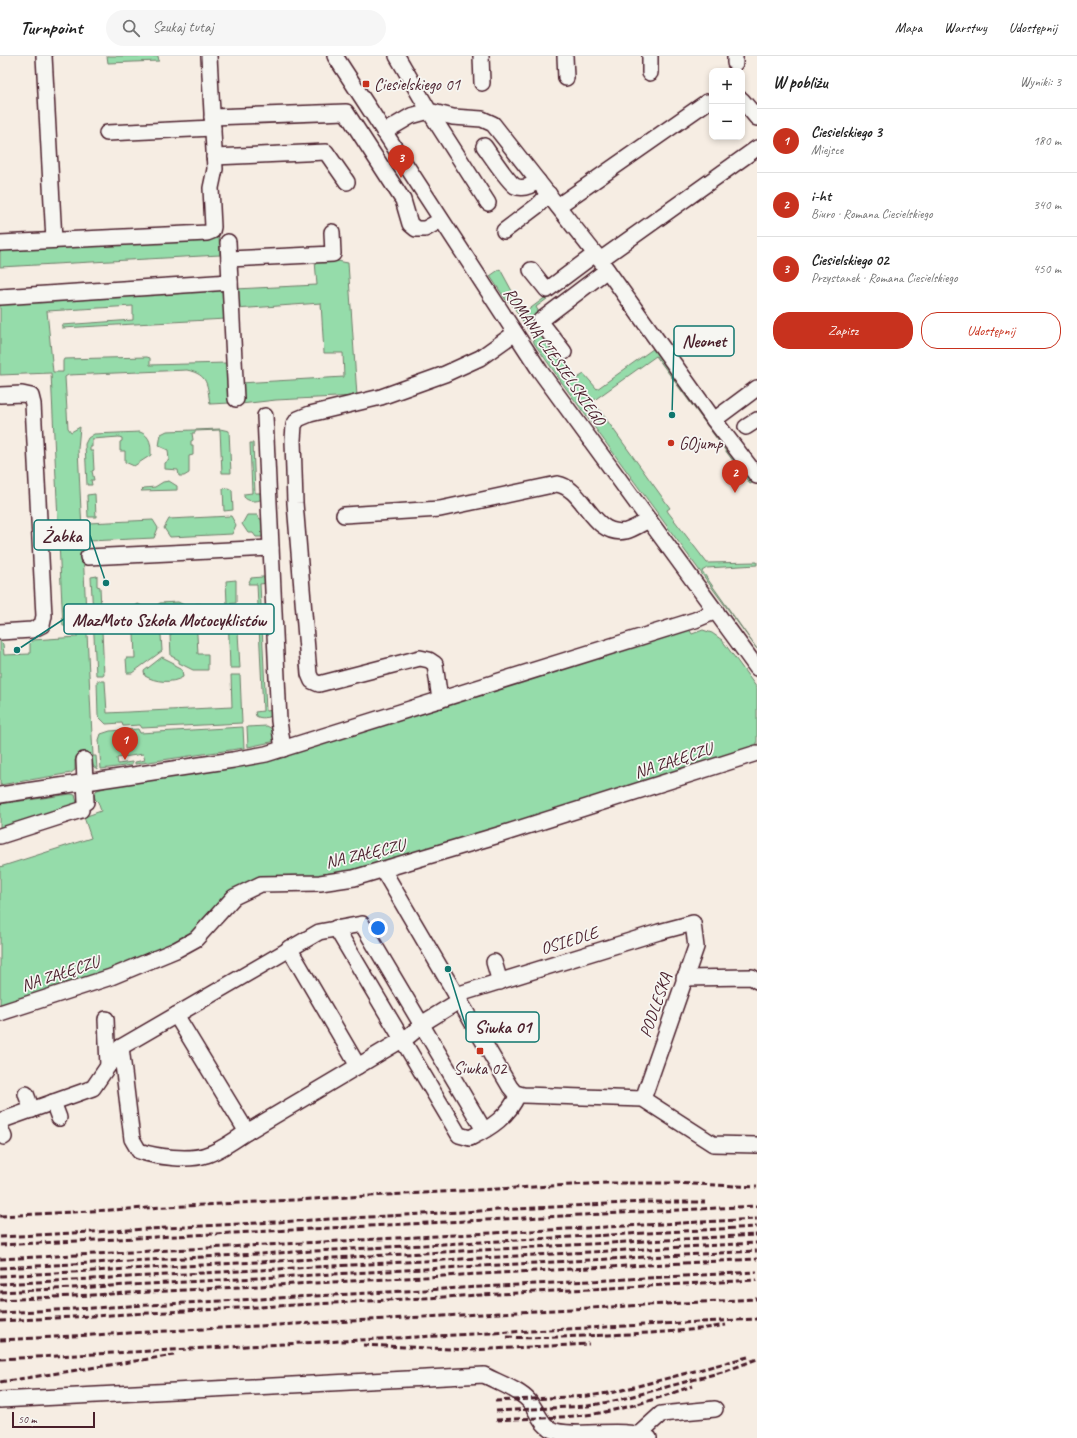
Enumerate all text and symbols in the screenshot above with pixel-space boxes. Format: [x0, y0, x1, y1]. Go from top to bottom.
search box [106, 10, 386, 46]
text: Turnpoint [20, 16, 82, 40]
icon: search [120, 17, 142, 39]
text: Szukaj tutaj [152, 18, 214, 37]
text: Mapa [895, 19, 922, 36]
text: Warstwy [944, 19, 987, 36]
text: Udostępnij [1009, 19, 1057, 36]
map controls [709, 68, 745, 140]
button: + [709, 68, 745, 104]
text: W pobliżu [773, 72, 828, 93]
place label: Ciesielskiego 01 [374, 74, 462, 95]
text: Wyniki: 3 [1020, 74, 1061, 90]
marker: Ciesielskiego 01 [361, 79, 371, 89]
button: − [709, 104, 745, 140]
text: Ciesielskiego 3 [811, 123, 882, 142]
text: 1 [783, 133, 789, 149]
text: 180 m [1033, 133, 1061, 149]
text: Miejsce [811, 142, 843, 158]
pin: 3 [388, 145, 414, 178]
text: i-ht [811, 187, 831, 206]
text: 2 [783, 197, 789, 213]
text: 340 m [1033, 197, 1061, 213]
text: Biuro · Romana Ciesielskiego [811, 206, 933, 222]
text: Ciesielskiego 02 [811, 251, 889, 270]
text: 3 [783, 261, 789, 277]
text: 450 m [1033, 261, 1061, 277]
text: Przystanek · Romana Ciesielskiego [811, 270, 958, 286]
street label: ROMANA CIESIELSKIEGO [499, 283, 612, 431]
button: Zapisz [773, 312, 913, 349]
button: Udostępnij [921, 312, 1061, 349]
callout: Neonet [674, 326, 734, 356]
text: Neonet [682, 330, 728, 352]
place label: GOjump [679, 433, 724, 454]
marker: GOjump [666, 438, 676, 448]
pin: 2 [722, 460, 748, 493]
callout: Żabka [34, 520, 90, 550]
text: Żabka [42, 525, 83, 547]
callout: MazMoto Szkoła Motocyklistów [64, 604, 274, 634]
text: MazMoto Szkoła Motocyklistów [72, 609, 267, 631]
pin: 1 [112, 727, 138, 760]
street label: NA ZAŁĘCZU [632, 737, 718, 783]
street label: NA ZAŁĘCZU [324, 833, 410, 873]
your location [368, 918, 388, 938]
street label: OSIEDLE [538, 921, 602, 959]
street label: NA ZAŁĘCZU [19, 950, 105, 996]
street label: PODLESKA [635, 970, 676, 1040]
callout: Siwka 01 [466, 1012, 539, 1042]
text: Siwka 01 [475, 1016, 533, 1038]
marker: Siwka 02 [475, 1046, 485, 1056]
place label: Siwka 02 [453, 1058, 508, 1079]
scale bar [12, 1410, 95, 1429]
text: 50 m [18, 1412, 37, 1426]

